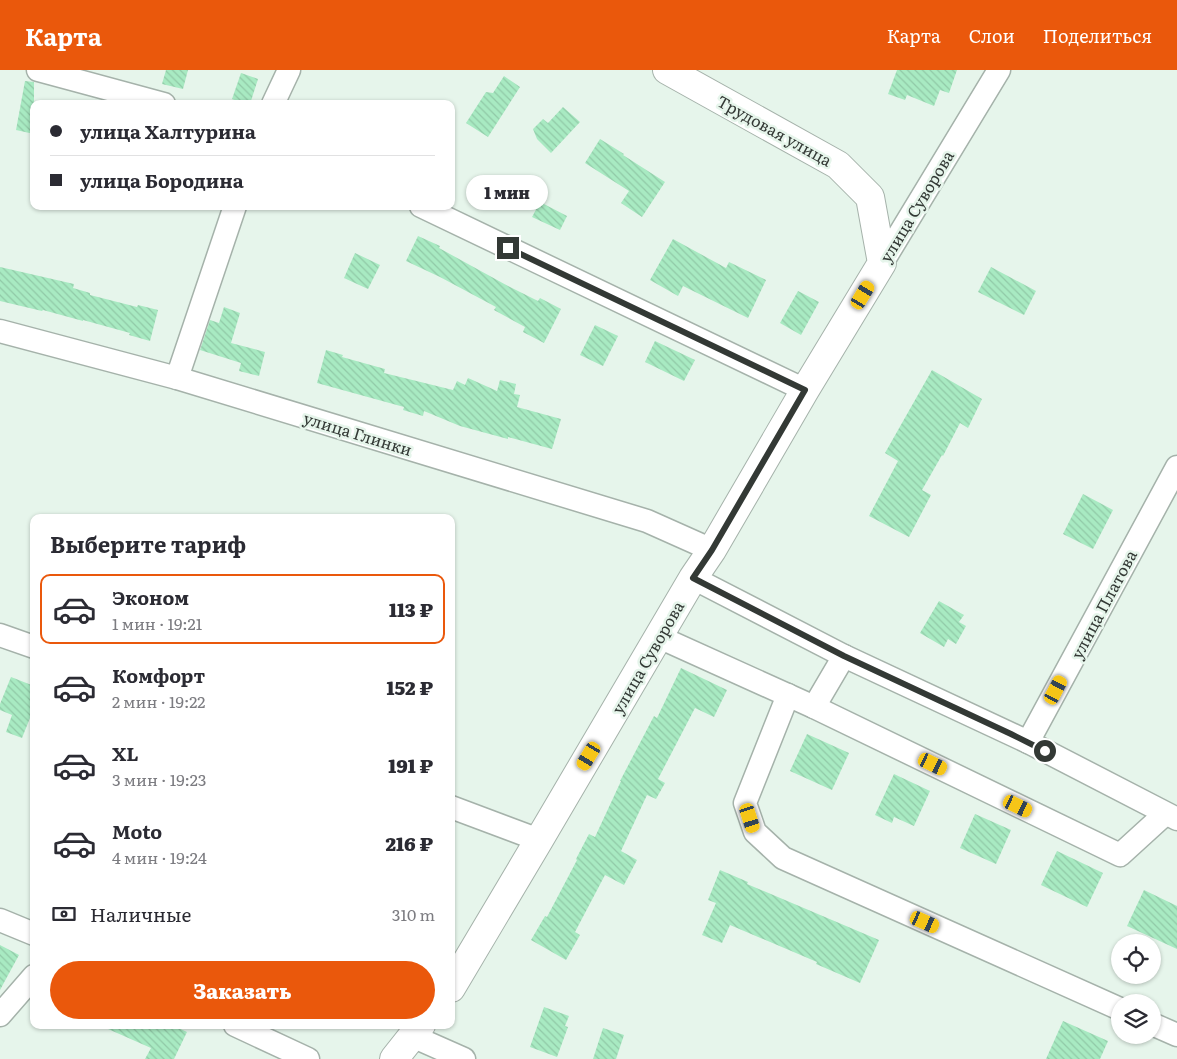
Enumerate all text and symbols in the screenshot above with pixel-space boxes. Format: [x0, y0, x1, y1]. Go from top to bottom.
text: Карта [25, 18, 102, 53]
text: Карта [887, 22, 941, 49]
text: Слои [969, 22, 1015, 49]
text: Поделиться [1043, 22, 1152, 49]
street label: Трудовая улица [713, 88, 837, 172]
text: улица Халтурина [80, 117, 256, 145]
street label: улица Суворова [873, 145, 959, 267]
text: улица Бородина [80, 166, 244, 194]
callout: 1 мин [467, 176, 549, 210]
text: 1 мин [484, 180, 530, 204]
route end [497, 237, 519, 259]
car [848, 278, 877, 312]
street label: улица Глинки [301, 405, 415, 461]
text: Выберите тариф [50, 527, 246, 560]
street label: улица Платова [1064, 545, 1142, 663]
text: Эконом [112, 583, 189, 611]
icon: car [52, 587, 97, 632]
text: 113 ₽ [389, 595, 433, 623]
street label: улица Суворова [605, 596, 689, 718]
text: 1 мин · 19:21 [112, 611, 202, 635]
text: Комфорт [112, 661, 205, 689]
icon: car [52, 665, 97, 710]
text: 152 ₽ [387, 673, 433, 701]
car [1042, 673, 1069, 707]
text: 2 мин · 19:22 [112, 689, 205, 713]
text: XL [112, 739, 139, 767]
car [574, 739, 603, 773]
route start [1034, 740, 1056, 762]
icon: car [52, 743, 97, 788]
text: 191 ₽ [388, 751, 433, 779]
car [916, 751, 949, 777]
text: 3 мин · 19:23 [112, 767, 206, 791]
car [1001, 793, 1034, 819]
car [738, 801, 761, 835]
text: Moto [112, 817, 162, 845]
icon: car [52, 821, 97, 866]
text: 216 ₽ [386, 829, 433, 857]
text: 4 мин · 19:24 [112, 845, 207, 869]
icon: cash [50, 900, 78, 928]
text: Наличные [90, 900, 191, 928]
text: 310 m [392, 902, 435, 926]
car [908, 909, 941, 935]
map controls [1111, 934, 1161, 1044]
button: locate [1111, 934, 1161, 984]
button: Заказать [50, 961, 435, 1019]
button: layers [1111, 994, 1161, 1044]

